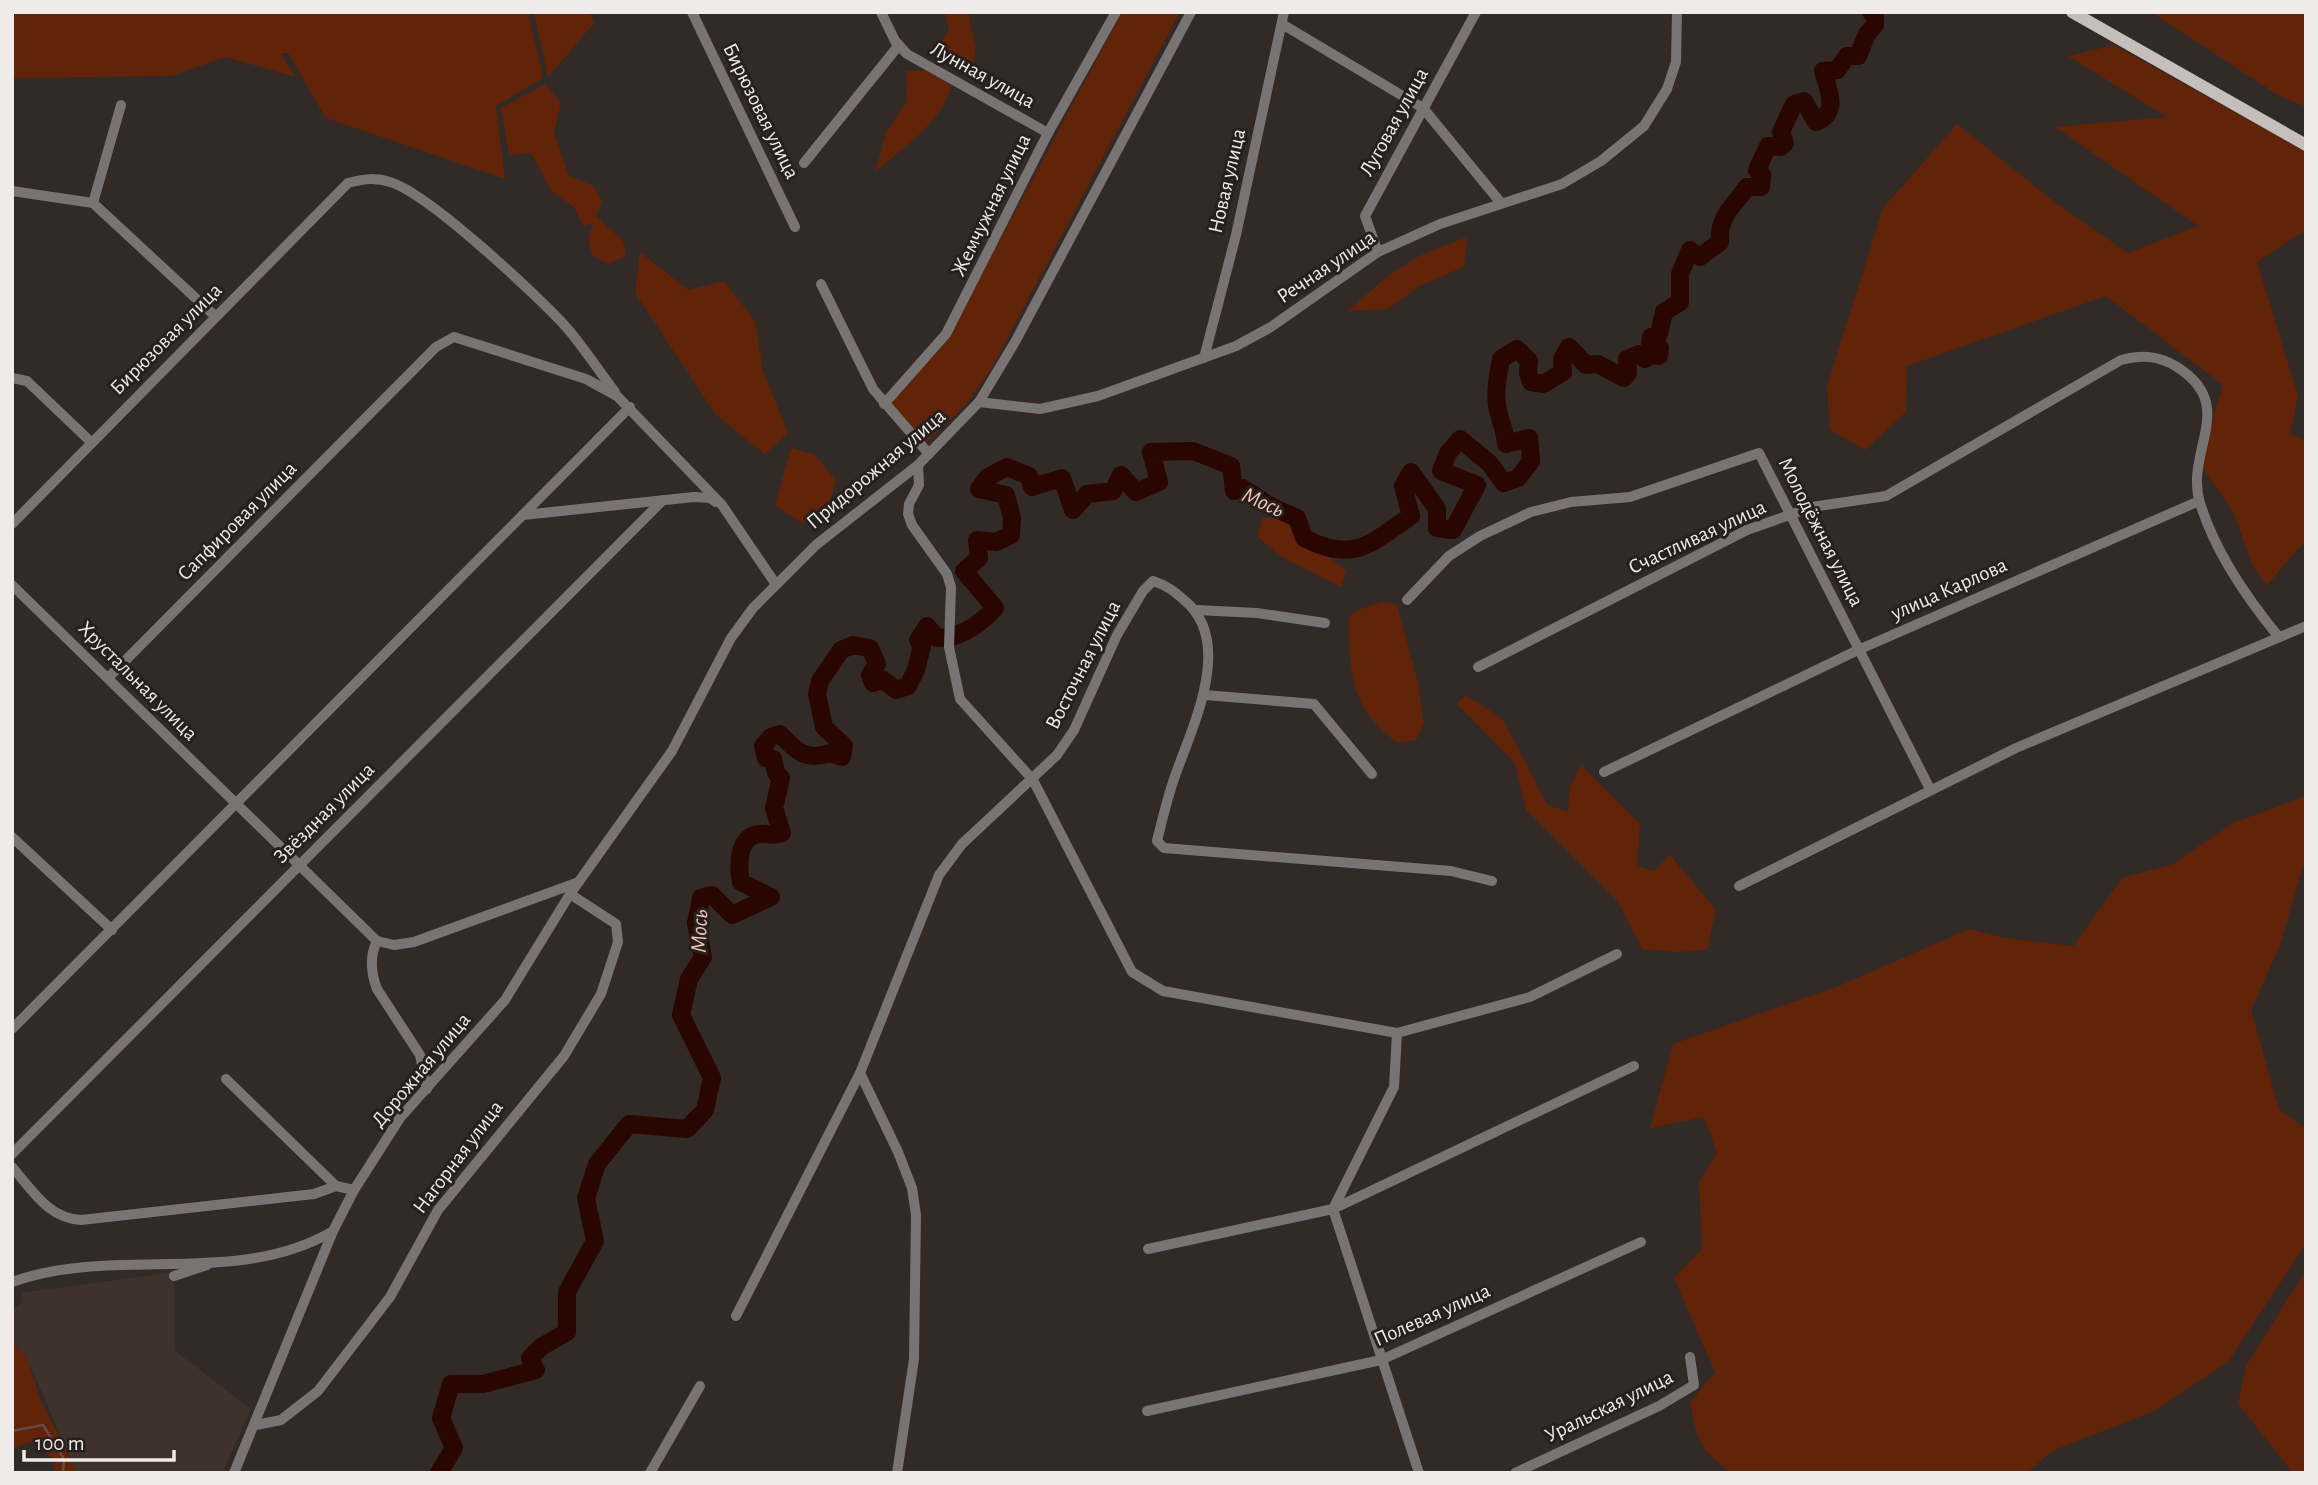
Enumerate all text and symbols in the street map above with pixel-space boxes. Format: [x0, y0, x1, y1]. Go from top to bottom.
street label: Лунная улица [927, 38, 1039, 112]
street label: Бирюзовая улица [719, 40, 803, 183]
street label: Луговая улица [1356, 64, 1432, 180]
street label: Новая улица [1205, 126, 1249, 235]
street label: Жемчужная улица [948, 130, 1035, 279]
street label: Речная улица [1273, 226, 1379, 307]
street label: Бирюзовая улица [106, 279, 226, 399]
street label: Придорожная улица [803, 405, 950, 533]
street label: Молодёжная улица [1774, 454, 1868, 610]
street label: Сапфировая улица [173, 457, 301, 585]
water label: Мось [1238, 484, 1288, 522]
street label: Счастливая улица [1625, 496, 1769, 578]
street label: улица Карлова [1887, 554, 2011, 624]
street label: Восточная улица [1042, 597, 1125, 733]
street label: Хрустальная улица [74, 617, 202, 745]
street label: Звёздная улица [270, 758, 379, 867]
water label: Мось [688, 909, 712, 953]
street label: Дорожная улица [367, 1009, 475, 1131]
street label: Нагорная улица [409, 1096, 507, 1217]
street label: Полевая улица [1371, 1280, 1494, 1350]
street label: Уральская улица [1542, 1366, 1677, 1446]
scale bar [24, 1418, 175, 1462]
text: 100 m [35, 1433, 85, 1454]

